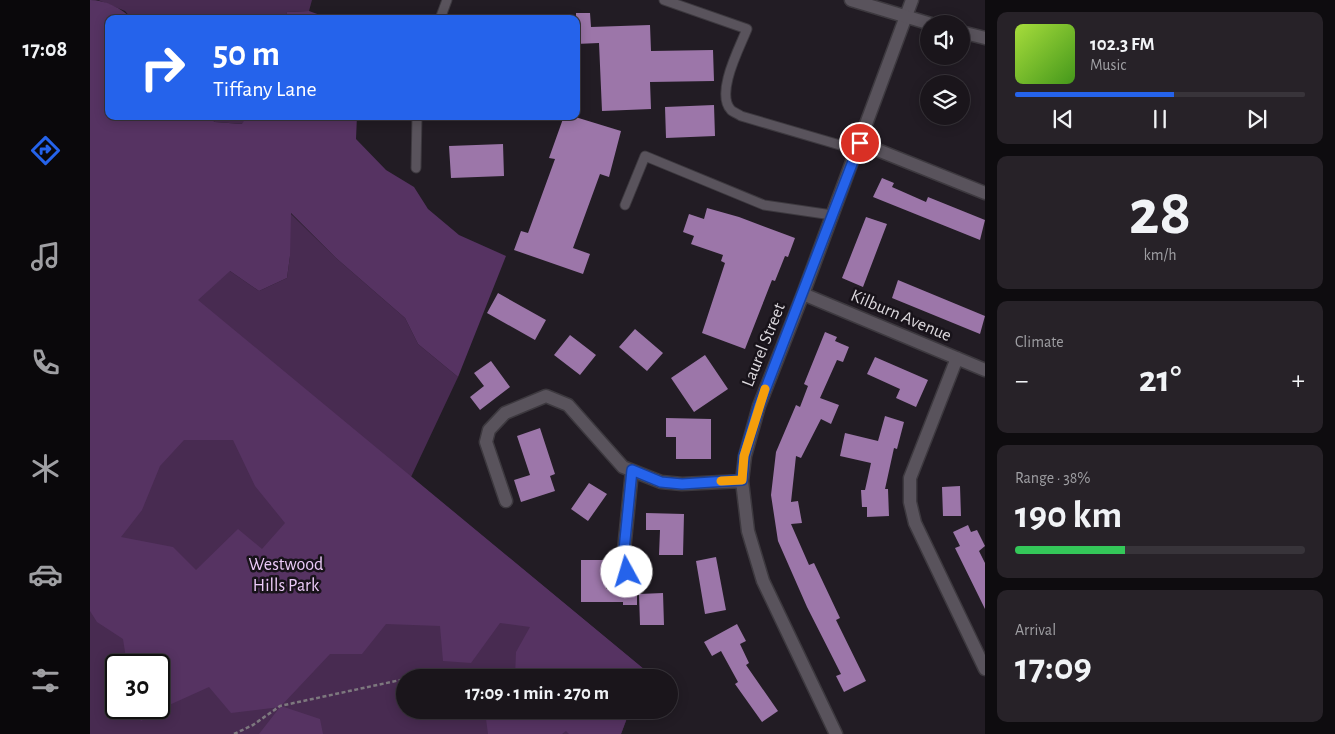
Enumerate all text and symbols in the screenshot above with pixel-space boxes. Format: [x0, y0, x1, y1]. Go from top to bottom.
map controls [920, 15, 970, 125]
button: sound [920, 15, 970, 65]
icon: right [130, 35, 195, 100]
text: 102.3 FM [1090, 35, 1155, 54]
text: 50 m [213, 37, 280, 72]
text: 17:08 [23, 38, 67, 60]
text: Music [1090, 57, 1126, 73]
button: layers [920, 75, 970, 125]
text: Tiffany Lane [213, 78, 317, 100]
icon: previous [1049, 105, 1077, 133]
icon: pause [1146, 105, 1174, 133]
icon: next [1243, 105, 1271, 133]
pin [839, 122, 881, 164]
icon: arrive [846, 129, 874, 157]
icon: directions [28, 133, 63, 168]
text: 28 [1129, 181, 1191, 246]
icon: music [28, 239, 63, 274]
text: km/h [1143, 247, 1177, 263]
street label: Kilburn Avenue [848, 287, 954, 345]
street label: Laurel Street [739, 300, 789, 389]
text: Climate [1015, 334, 1064, 350]
icon: phone [28, 345, 63, 380]
text: 21° [1139, 361, 1181, 399]
text: − [1015, 367, 1028, 395]
text: + [1292, 367, 1305, 395]
icon: climate [28, 451, 63, 486]
text: Range · 38% [1015, 470, 1091, 486]
text: 190 km [1015, 497, 1122, 535]
position arrow [600, 545, 652, 597]
park label: Westwood Hills Park [249, 556, 323, 595]
icon: car [28, 557, 63, 592]
text: Arrival [1015, 622, 1056, 638]
text: 17:09 [1015, 649, 1092, 687]
speed limit sign: 30 [105, 654, 170, 719]
icon: filters [28, 663, 63, 698]
text: 17:09 · 1 min · 270 m [465, 684, 609, 703]

